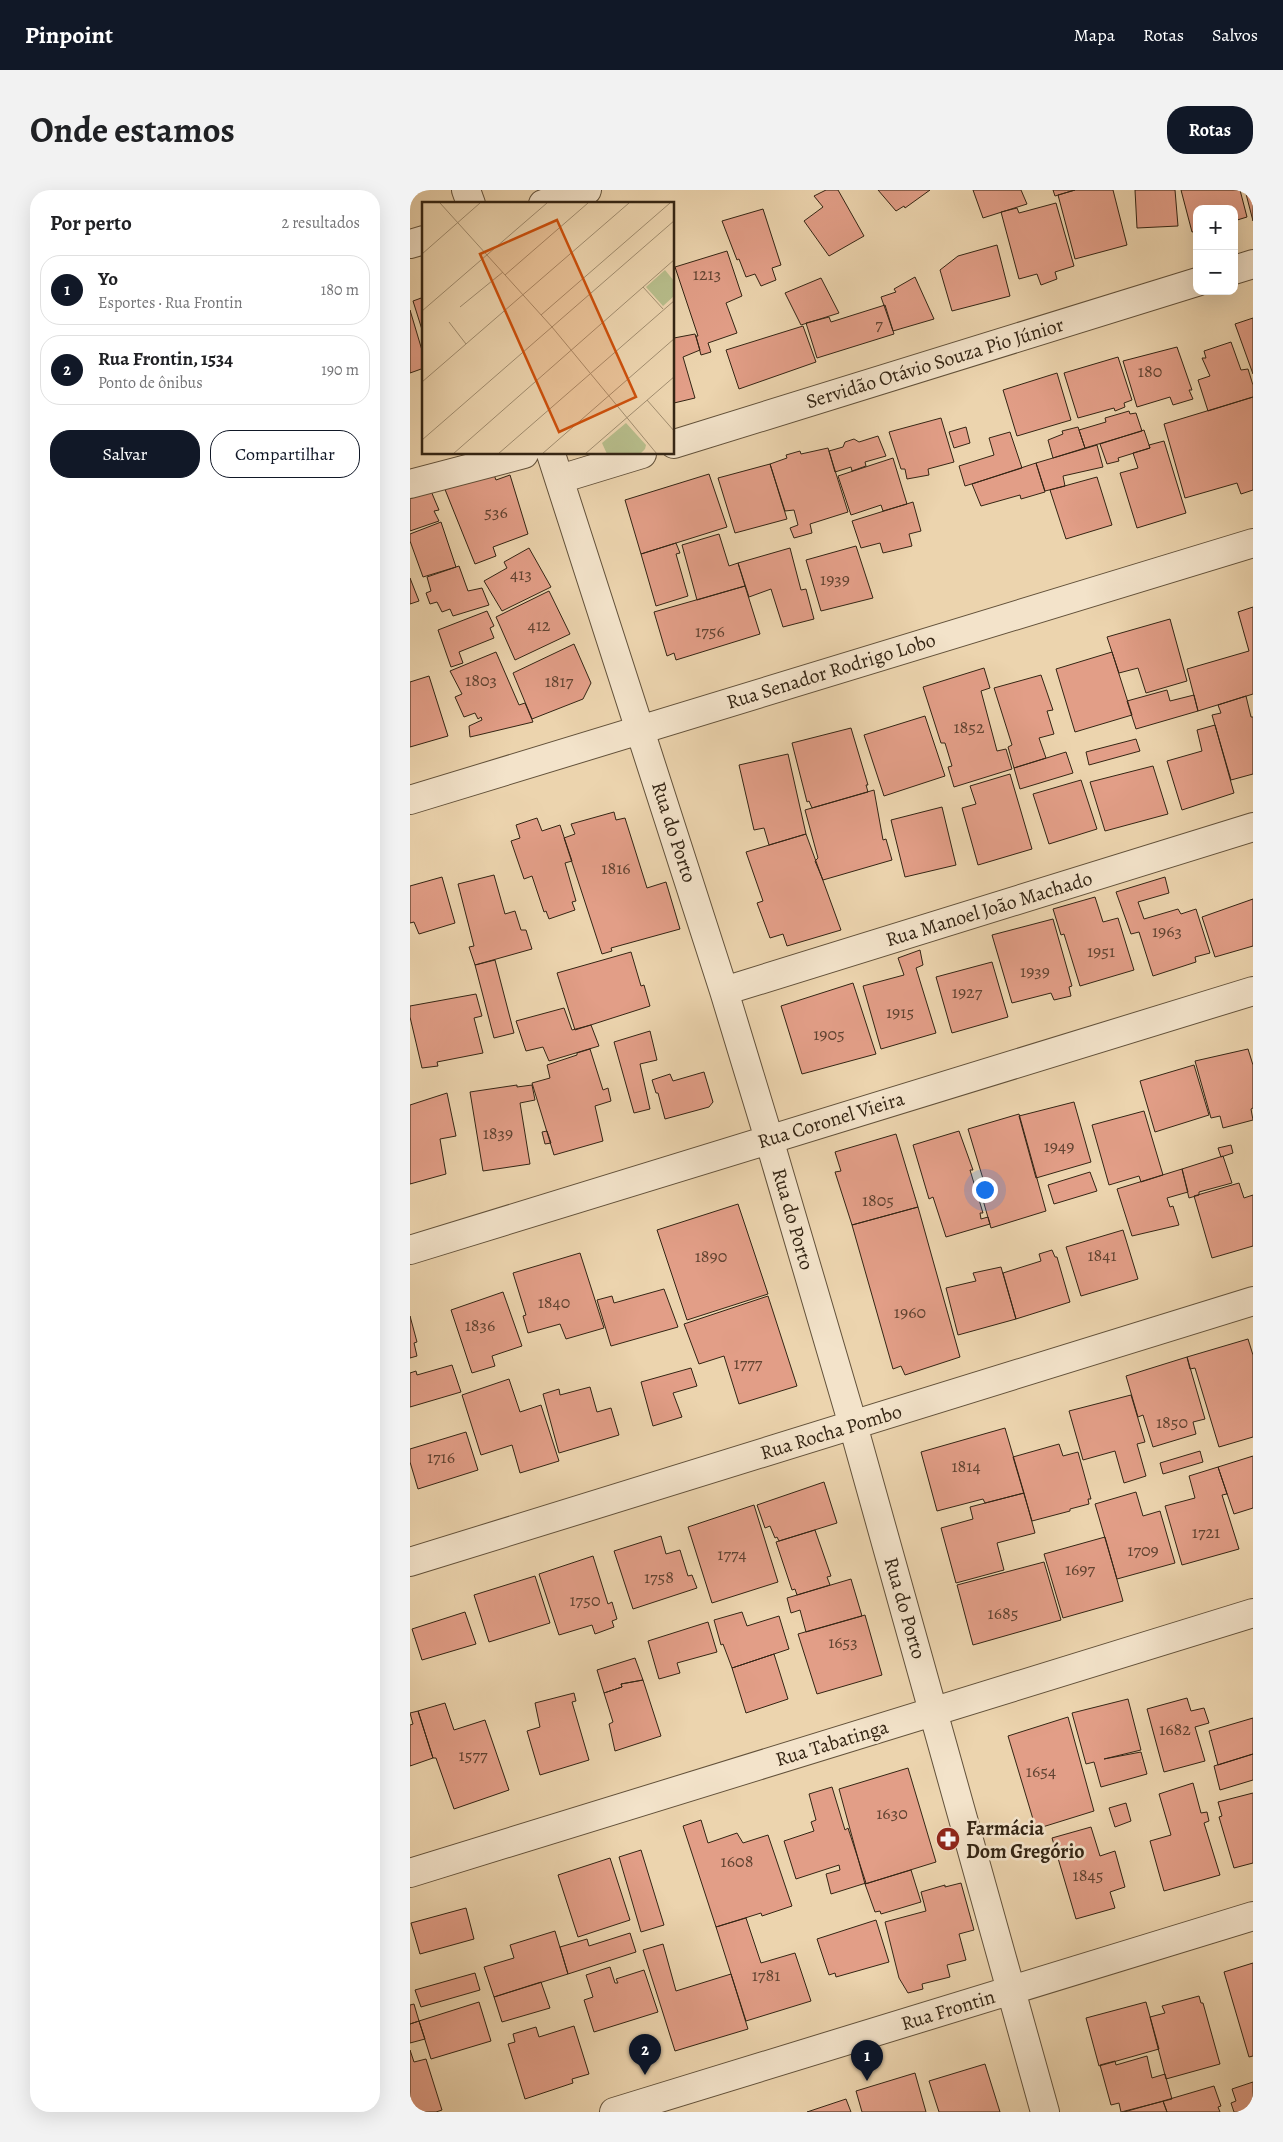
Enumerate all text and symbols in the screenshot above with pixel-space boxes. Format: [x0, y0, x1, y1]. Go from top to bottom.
text: Pinpoint [25, 19, 113, 51]
text: Mapa [1074, 23, 1115, 47]
text: Rotas [1143, 23, 1184, 47]
text: Salvos [1212, 23, 1258, 47]
text: Onde estamos [30, 106, 235, 154]
button: Rotas [1167, 106, 1253, 154]
inset map [422, 202, 675, 455]
map controls [1193, 205, 1238, 295]
button: + [1193, 205, 1238, 250]
text: Por perto [50, 209, 132, 237]
text: 2 resultados [281, 212, 360, 234]
button: − [1193, 250, 1238, 295]
house number: 1213 [693, 262, 721, 286]
text: Yo [98, 266, 118, 292]
text: 1 [64, 279, 70, 301]
text: 180 m [321, 279, 359, 301]
text: Esportes · Rua Frontin [98, 292, 243, 314]
street label: Servidão Otávio Souza Pio Júnior [803, 311, 1068, 415]
house number: 7 [875, 312, 883, 336]
text: Rua Frontin, 1534 [98, 346, 233, 372]
text: 2 [63, 359, 71, 381]
text: 190 m [321, 359, 359, 381]
house number: 180 [1138, 359, 1162, 383]
text: Ponto de ônibus [98, 372, 203, 394]
button: Salvar [50, 430, 200, 478]
button: Compartilhar [210, 430, 360, 478]
house number: 536 [484, 500, 508, 524]
house number: 413 [510, 562, 532, 586]
house number: 1939 [820, 567, 850, 591]
house number: 412 [528, 613, 551, 637]
house number: 1756 [695, 619, 725, 643]
street label: Rua Senador Rodrigo Lobo [723, 626, 939, 716]
house number: 1803 [465, 668, 497, 692]
house number: 1817 [545, 669, 574, 693]
house number: 1852 [953, 715, 985, 739]
street label: Rua do Porto [645, 778, 703, 886]
house number: 1816 [601, 856, 631, 880]
street label: Rua Manoel João Machado [882, 865, 1096, 953]
house number: 1963 [1152, 919, 1182, 943]
house number: 1951 [1087, 939, 1115, 963]
house number: 1939 [1020, 959, 1050, 983]
house number: 1927 [952, 980, 983, 1004]
house number: 1915 [886, 1000, 914, 1024]
house number: 1905 [813, 1022, 845, 1046]
street label: Rua Coronel Vieira [754, 1085, 908, 1155]
house number: 1839 [483, 1121, 513, 1145]
house number: 1949 [1044, 1134, 1074, 1158]
street label: Rua do Porto [766, 1165, 820, 1273]
your location [972, 1177, 998, 1203]
house number: 1805 [862, 1188, 894, 1212]
house number: 1841 [1087, 1243, 1117, 1267]
house number: 1890 [695, 1244, 727, 1268]
house number: 1840 [538, 1290, 570, 1314]
house number: 1960 [894, 1300, 926, 1324]
house number: 1836 [465, 1313, 495, 1337]
house number: 1777 [734, 1351, 763, 1375]
street label: Rua Rocha Pombo [757, 1398, 905, 1466]
house number: 1850 [1156, 1410, 1188, 1434]
house number: 1716 [427, 1445, 455, 1469]
house number: 1814 [951, 1454, 981, 1478]
house number: 1721 [1192, 1520, 1220, 1544]
house number: 1709 [1127, 1538, 1159, 1562]
house number: 1774 [717, 1542, 747, 1566]
street label: Rua do Porto [878, 1554, 932, 1662]
house number: 1697 [1065, 1557, 1096, 1581]
house number: 1758 [644, 1565, 674, 1589]
house number: 1750 [569, 1588, 601, 1612]
house number: 1685 [988, 1601, 1018, 1625]
house number: 1653 [828, 1630, 858, 1654]
street label: Rua Tabatinga [772, 1713, 892, 1773]
house number: 1682 [1159, 1717, 1191, 1741]
house number: 1577 [458, 1743, 488, 1767]
house number: 1654 [1026, 1759, 1056, 1783]
house number: 1630 [876, 1801, 908, 1825]
place label: Farmácia Dom Gregório [966, 1815, 1085, 1865]
pharmacy icon: Farmácia Dom Gregório [935, 1826, 961, 1852]
house number: 1608 [721, 1849, 753, 1873]
house number: 1845 [1073, 1863, 1103, 1887]
house number: 1781 [752, 1963, 780, 1987]
street label: Rua Frontin [898, 1983, 998, 2037]
pin: 2 [629, 2034, 661, 2075]
pin: 1 [851, 2040, 883, 2081]

